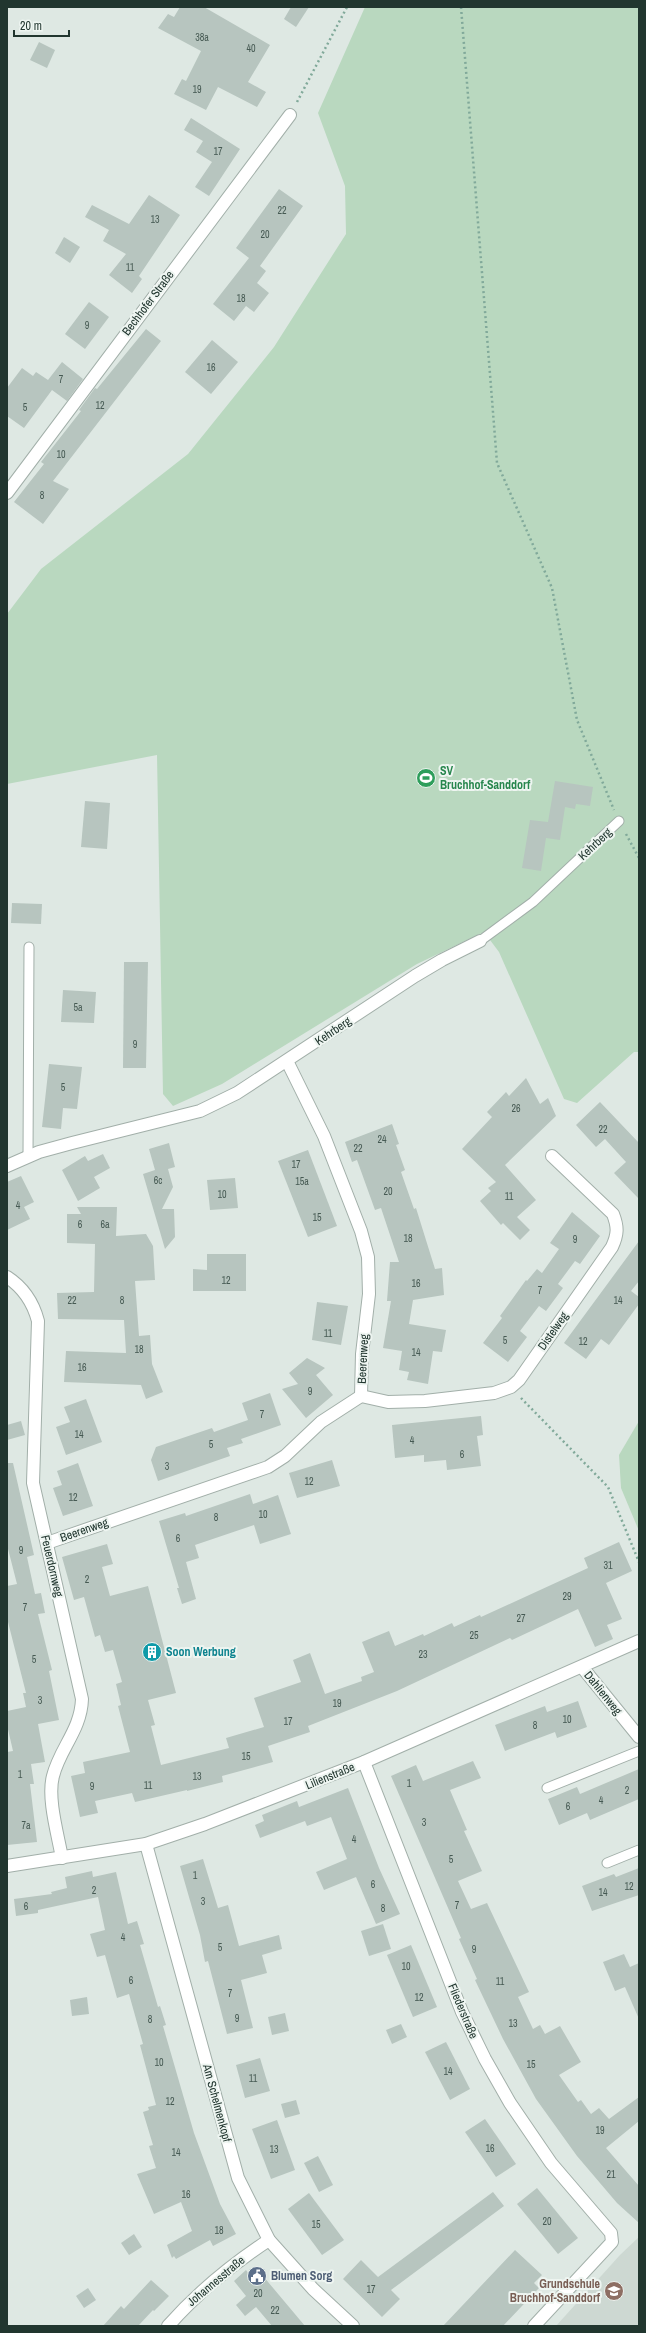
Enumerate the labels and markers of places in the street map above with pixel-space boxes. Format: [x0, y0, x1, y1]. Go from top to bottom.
place label: SV Bruchhof-Sanddorf [440, 763, 531, 793]
sports icon: SV Bruchhof-Sanddorf [415, 767, 437, 789]
building icon: Soon Werbung [141, 1641, 163, 1663]
place label: Soon Werbung [166, 1644, 236, 1660]
public building icon: Blumen Sorg [246, 2265, 268, 2287]
place label: Blumen Sorg [271, 2268, 332, 2284]
place label: Grundschule Bruchhof-Sanddorf [510, 2276, 601, 2306]
school or university icon: Grundschule Bruchhof-Sanddorf [603, 2280, 625, 2302]

